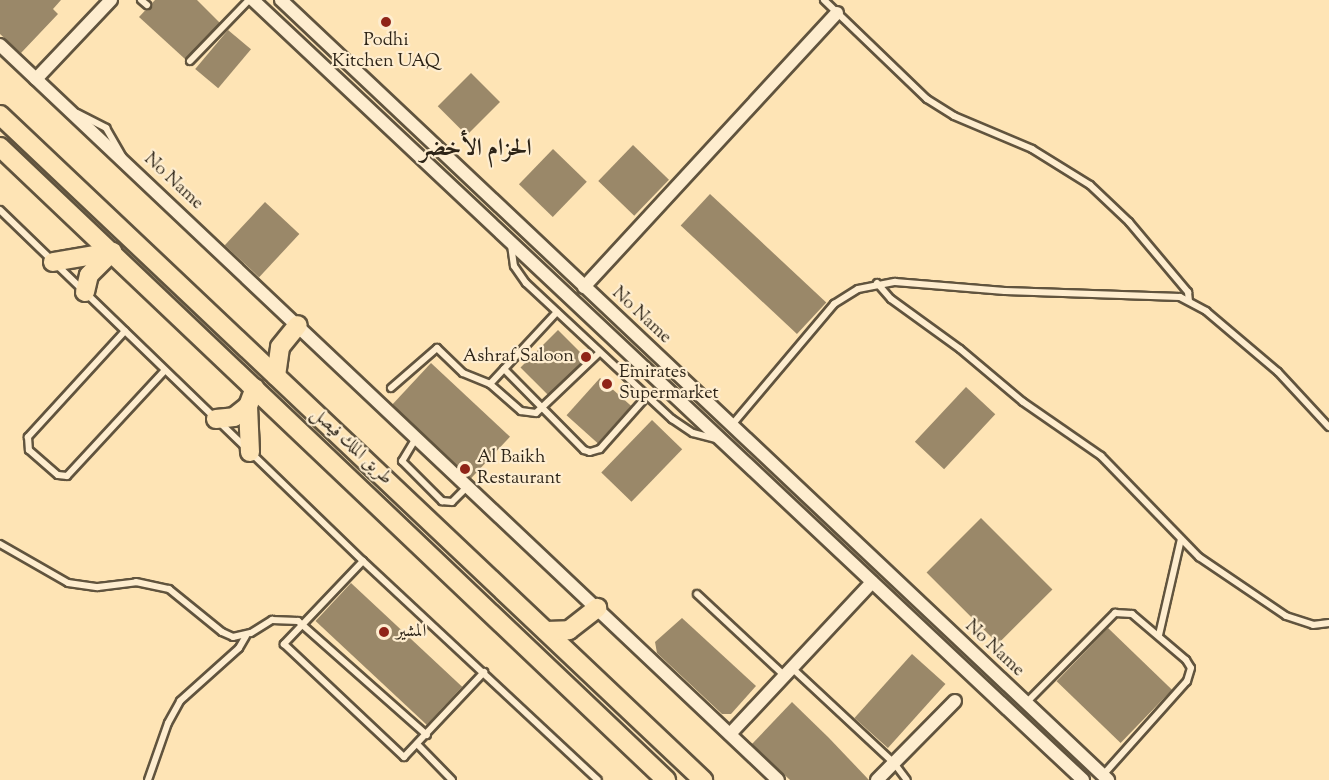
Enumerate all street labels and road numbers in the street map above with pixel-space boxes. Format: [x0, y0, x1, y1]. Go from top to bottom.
street label: No Name [139, 149, 207, 215]
street label: No Name [607, 283, 675, 349]
street label: طريق الملك فيصل [306, 404, 396, 490]
street label: No Name [960, 616, 1028, 682]

